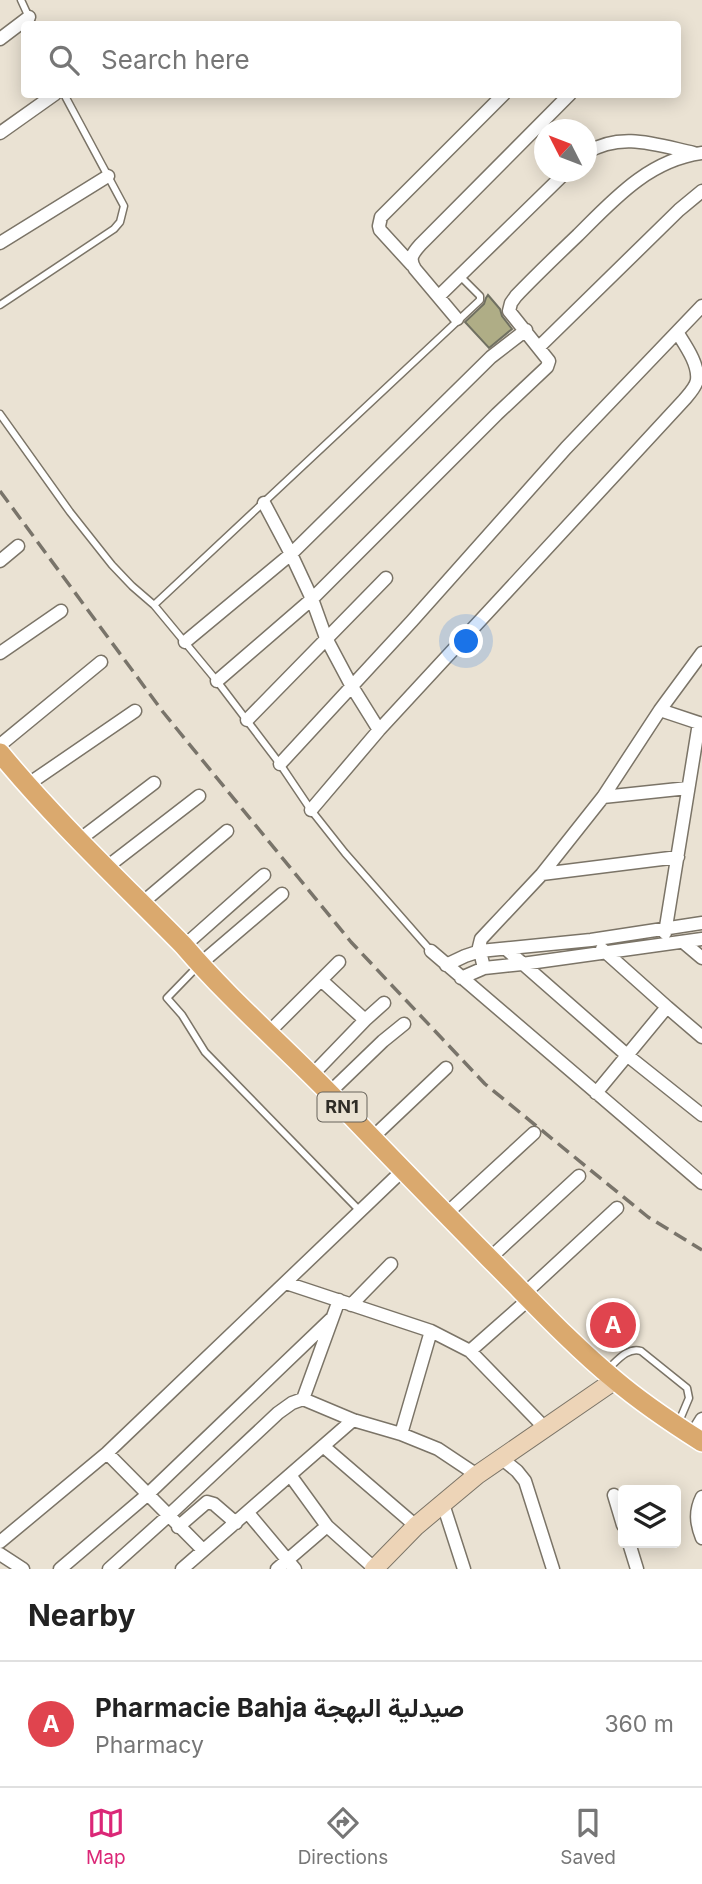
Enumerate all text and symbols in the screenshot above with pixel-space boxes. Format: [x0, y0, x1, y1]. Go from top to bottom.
search box [21, 21, 681, 98]
icon: search [45, 41, 83, 79]
text: Search here [101, 44, 250, 75]
north arrow [534, 119, 597, 182]
your location [449, 624, 483, 658]
road number: RN1 [318, 1092, 366, 1122]
pin: A [590, 1299, 636, 1351]
map controls [618, 1485, 681, 1548]
button: layers [618, 1485, 681, 1548]
text: Nearby [28, 1597, 136, 1633]
text: Pharmacie Bahja صيدلية البهجة [95, 1692, 464, 1723]
text: A [42, 1710, 60, 1738]
text: 360 m [604, 1710, 674, 1738]
text: Pharmacy [95, 1731, 204, 1759]
tab: Map [86, 1804, 126, 1869]
tab: Directions [298, 1804, 388, 1869]
tab: Saved [560, 1804, 616, 1869]

